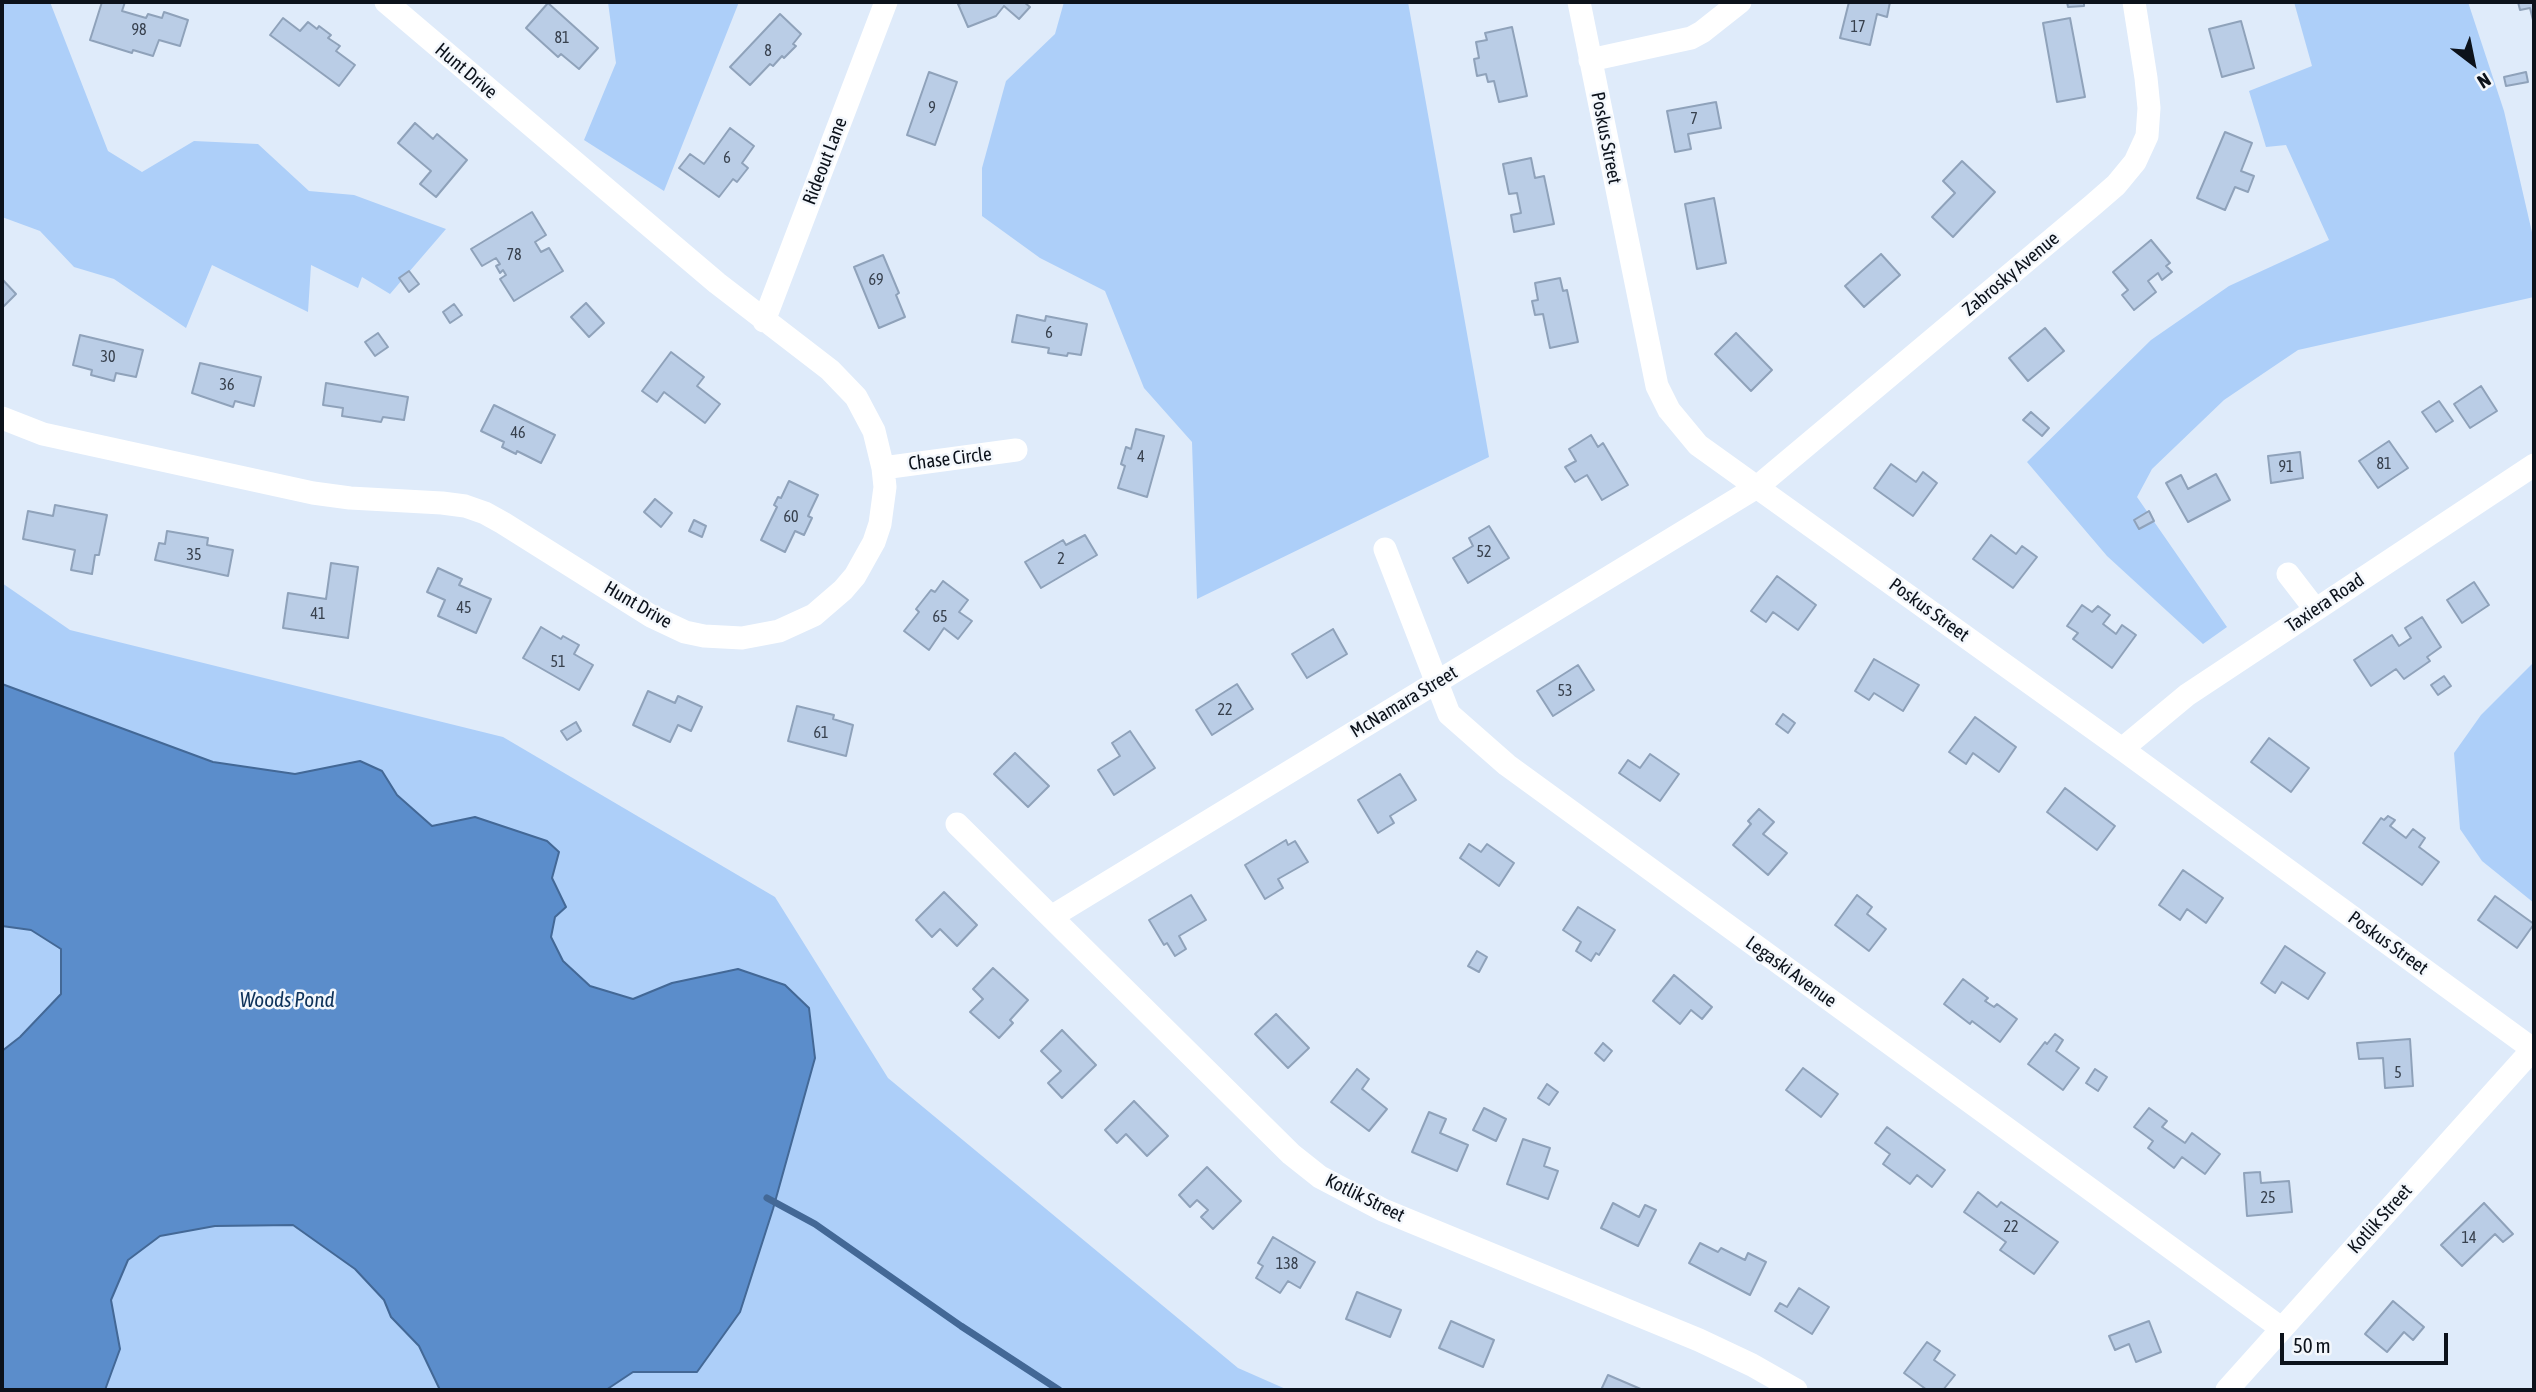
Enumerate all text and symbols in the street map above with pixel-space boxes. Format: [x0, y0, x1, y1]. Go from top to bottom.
house number: 17 [1850, 17, 1866, 37]
house number: 98 [131, 20, 147, 40]
house number: 81 [554, 28, 570, 48]
north arrow [2438, 28, 2508, 98]
street label: Hunt Drive [430, 38, 502, 104]
house number: 8 [764, 41, 772, 61]
text: N [2474, 69, 2495, 93]
street label: Poskus Street [1586, 90, 1626, 186]
house number: 9 [928, 98, 936, 118]
house number: 7 [1690, 109, 1698, 129]
street label: Rideout Lane [798, 114, 852, 208]
house number: 6 [723, 148, 731, 168]
street label: Zabrosky Avenue [1958, 227, 2064, 321]
house number: 78 [506, 245, 522, 265]
house number: 69 [868, 270, 884, 290]
house number: 6 [1045, 323, 1053, 343]
house number: 30 [100, 347, 116, 367]
house number: 36 [219, 375, 235, 395]
house number: 46 [510, 423, 526, 443]
street label: Chase Circle [907, 443, 993, 475]
house number: 4 [1137, 447, 1145, 467]
house number: 81 [2376, 454, 2392, 474]
house number: 91 [2278, 457, 2294, 477]
house number: 60 [783, 507, 799, 527]
house number: 52 [1476, 542, 1492, 562]
house number: 35 [186, 545, 202, 565]
house number: 2 [1057, 549, 1065, 569]
street label: Taxiera Road [2282, 569, 2368, 637]
street label: Poskus Street [1885, 573, 1973, 647]
street label: Hunt Drive [600, 577, 676, 633]
house number: 45 [456, 598, 472, 618]
house number: 41 [310, 604, 326, 624]
house number: 65 [932, 607, 948, 627]
house number: 51 [550, 652, 566, 672]
street label: McNamara Street [1346, 661, 1462, 743]
house number: 53 [1557, 681, 1573, 701]
house number: 22 [1217, 700, 1233, 720]
house number: 61 [813, 723, 829, 743]
street label: Poskus Street [2344, 906, 2432, 980]
street label: Legaski Avenue [1741, 931, 1841, 1013]
water label: Woods Pond [240, 987, 334, 1013]
house number: 5 [2394, 1063, 2402, 1083]
street label: Kotlik Street [1322, 1169, 1408, 1227]
street label: Kotlik Street [2343, 1180, 2417, 1258]
house number: 25 [2260, 1188, 2276, 1208]
house number: 22 [2003, 1217, 2019, 1237]
house number: 14 [2461, 1228, 2477, 1248]
house number: 138 [1276, 1254, 1298, 1274]
scale bar [2284, 1318, 2452, 1362]
text: 50 m [2293, 1333, 2331, 1357]

